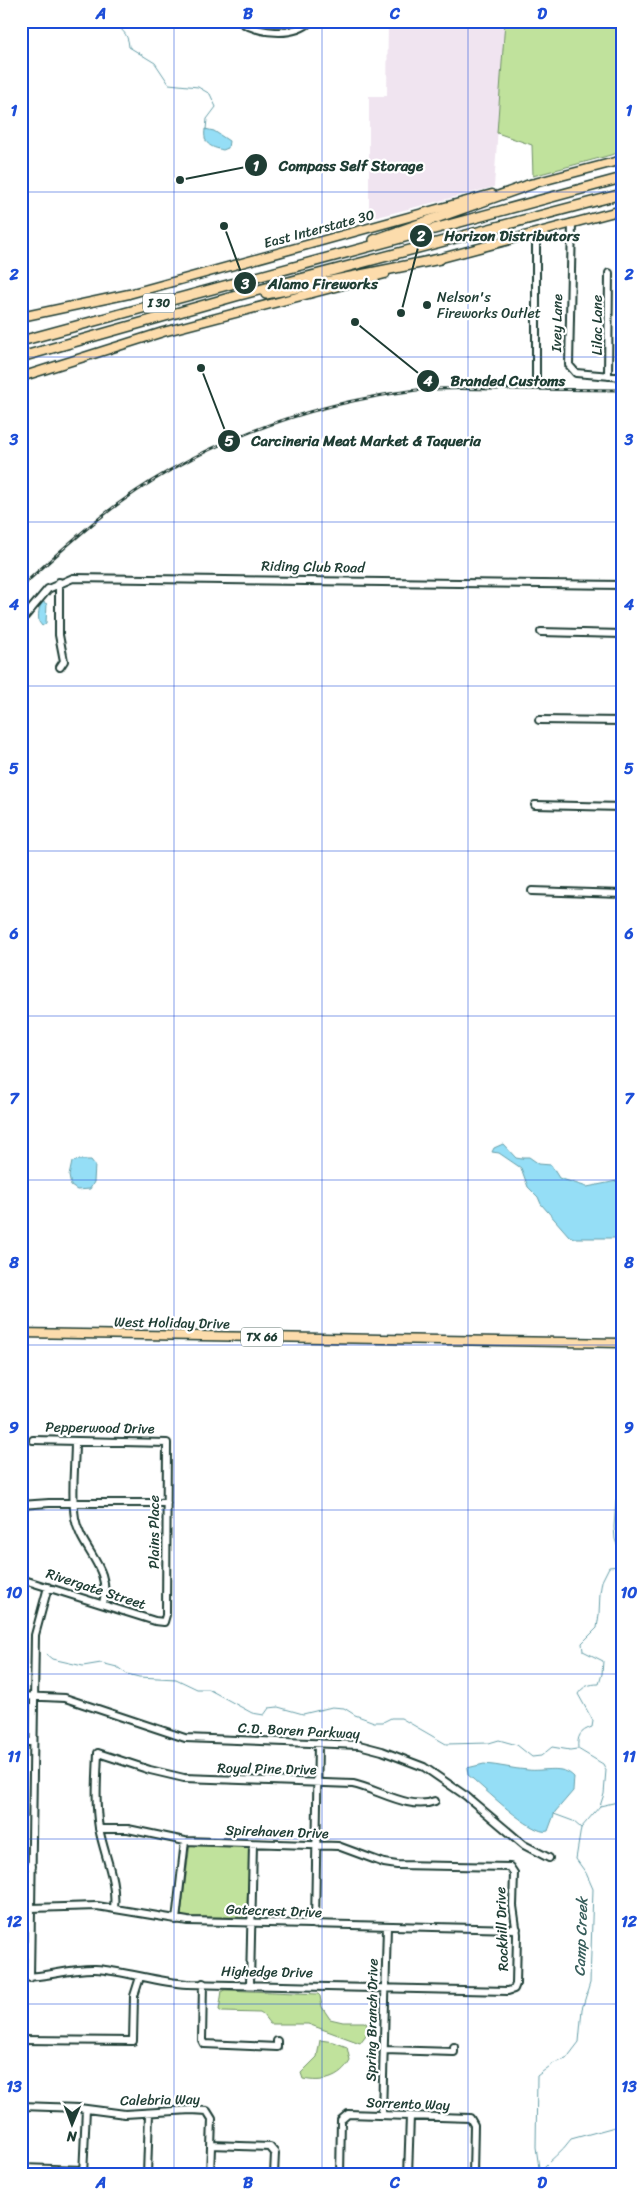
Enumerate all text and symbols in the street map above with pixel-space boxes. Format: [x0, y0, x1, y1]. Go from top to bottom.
text: A [95, 0, 106, 28]
text: B [243, 0, 254, 28]
text: C [389, 0, 401, 28]
text: D [537, 0, 547, 28]
text: 1 [11, 96, 18, 125]
text: 1 [626, 96, 633, 125]
callout: Compass Self Storage [244, 150, 434, 180]
text: 1 [253, 153, 260, 179]
text: Compass Self Storage [278, 153, 424, 179]
street label: East Interstate 30 [261, 202, 377, 256]
callout: Horizon Distributors [409, 221, 589, 251]
text: 2 [416, 223, 426, 249]
text: Horizon Distributors [443, 223, 581, 249]
text: 2 [8, 260, 19, 289]
text: 2 [623, 260, 634, 289]
callout: Alamo Fireworks [233, 268, 388, 298]
text: 3 [240, 271, 250, 297]
text: Alamo Fireworks [267, 271, 379, 297]
place label: Nelson's Fireworks Outlet [437, 285, 541, 326]
road number: I 30 [143, 294, 175, 312]
street label: Ivey Lane [544, 294, 570, 353]
street label: Lilac Lane [585, 295, 610, 355]
marker: Nelson's Fireworks Outlet [421, 299, 433, 311]
callout: Branded Customs [415, 366, 576, 396]
text: 4 [422, 368, 433, 394]
text: Branded Customs [450, 368, 567, 394]
text: 3 [9, 425, 19, 454]
text: 3 [624, 425, 634, 454]
callout: Carcineria Meat Market & Taqueria [216, 426, 491, 456]
text: 5 [224, 428, 234, 454]
text: Carcineria Meat Market & Taqueria [250, 428, 481, 454]
street label: Riding Club Road [261, 554, 366, 580]
text: 4 [8, 590, 19, 619]
text: 4 [623, 590, 634, 619]
text: 5 [9, 754, 19, 783]
text: 5 [624, 754, 634, 783]
text: 6 [8, 919, 19, 948]
text: 6 [623, 919, 634, 948]
text: 7 [9, 1084, 20, 1113]
text: 7 [624, 1084, 635, 1113]
text: 8 [8, 1248, 19, 1277]
text: 8 [623, 1248, 634, 1277]
street label: West Holiday Drive [114, 1309, 230, 1337]
road number: TX 66 [241, 1328, 283, 1346]
text: 9 [9, 1413, 19, 1442]
text: 9 [624, 1413, 634, 1442]
street label: Pepperwood Drive [45, 1415, 155, 1441]
street label: Plains Place [142, 1495, 167, 1569]
street label: Rivergate Street [43, 1561, 149, 1617]
text: 10 [6, 1578, 22, 1607]
text: 10 [621, 1578, 637, 1607]
street label: C.D. Boren Parkway [237, 1715, 361, 1747]
text: 11 [7, 1742, 21, 1771]
text: 11 [622, 1742, 636, 1771]
street label: Royal Pine Drive [217, 1756, 317, 1782]
street label: Spirehaven Drive [225, 1818, 329, 1846]
street label: Rockhill Drive [488, 1886, 516, 1972]
water label: Camp Creek [567, 1895, 595, 1977]
street label: Gatecrest Drive [225, 1897, 323, 1925]
text: 12 [6, 1907, 23, 1936]
text: 12 [621, 1907, 638, 1936]
street label: Spring Branch Drive [358, 1958, 386, 2082]
street label: Highedge Drive [221, 1959, 313, 1985]
text: 13 [6, 2072, 22, 2101]
text: 13 [621, 2072, 637, 2101]
street label: Calebria Way [120, 2087, 201, 2113]
street label: Sorrento Way [366, 2090, 451, 2118]
north arrow [48, 2098, 98, 2148]
text: N [66, 2124, 78, 2149]
text: A [95, 2168, 106, 2196]
text: B [243, 2168, 254, 2196]
text: C [389, 2168, 401, 2196]
text: D [537, 2168, 547, 2196]

